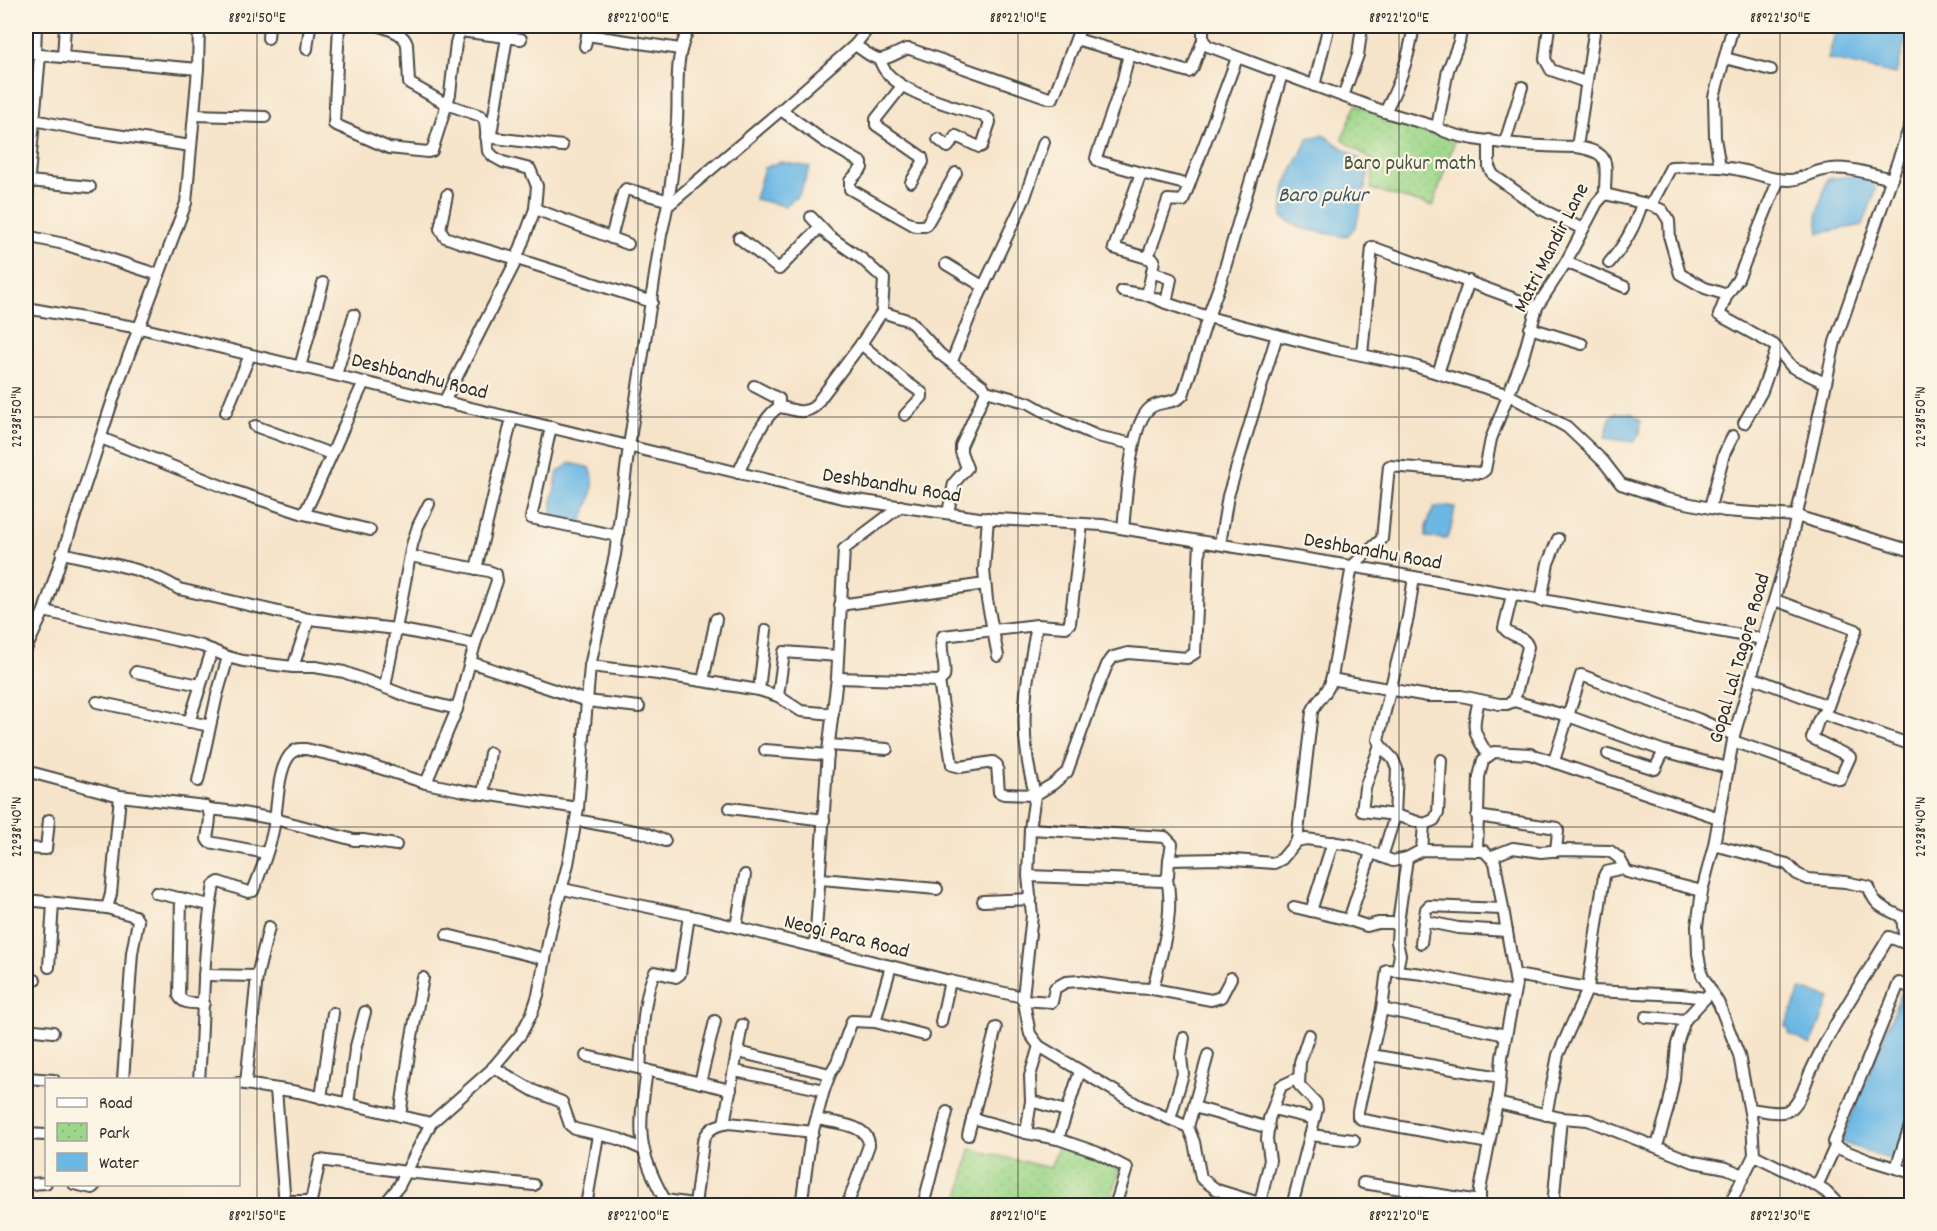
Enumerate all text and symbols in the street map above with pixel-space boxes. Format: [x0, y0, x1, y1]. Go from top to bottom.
text: 88°21'50"E [229, 8, 286, 30]
text: 88°22'00"E [607, 8, 669, 30]
text: 88°22'10"E [990, 8, 1046, 30]
text: 88°22'20"E [1369, 8, 1429, 30]
text: 88°22'30"E [1750, 8, 1810, 30]
park label: Baro pukur math [1344, 150, 1476, 180]
street label: Matri Mandir Lane [1507, 178, 1598, 318]
water label: Baro pukur [1278, 181, 1371, 212]
street label: Deshbandhu Road [348, 346, 491, 409]
text: 22°38'50"N [7, 386, 29, 448]
text: 22°38'50"N [1911, 386, 1933, 448]
street label: Deshbandhu Road [820, 461, 963, 513]
street label: Deshbandhu Road [1301, 526, 1444, 580]
street label: Gopal Lal Tagore Road [1702, 570, 1779, 747]
text: 22°38'40"N [7, 797, 29, 857]
text: 22°38'40"N [1911, 797, 1933, 857]
street label: Neogi Para Road [781, 908, 912, 968]
legend [45, 1078, 240, 1186]
text: Road [99, 1092, 133, 1117]
text: Park [99, 1122, 130, 1147]
text: Water [99, 1152, 139, 1177]
text: 88°21'50"E [229, 1206, 286, 1228]
text: 88°22'00"E [607, 1206, 669, 1228]
text: 88°22'10"E [990, 1206, 1046, 1228]
text: 88°22'20"E [1369, 1206, 1429, 1228]
text: 88°22'30"E [1750, 1206, 1810, 1228]

